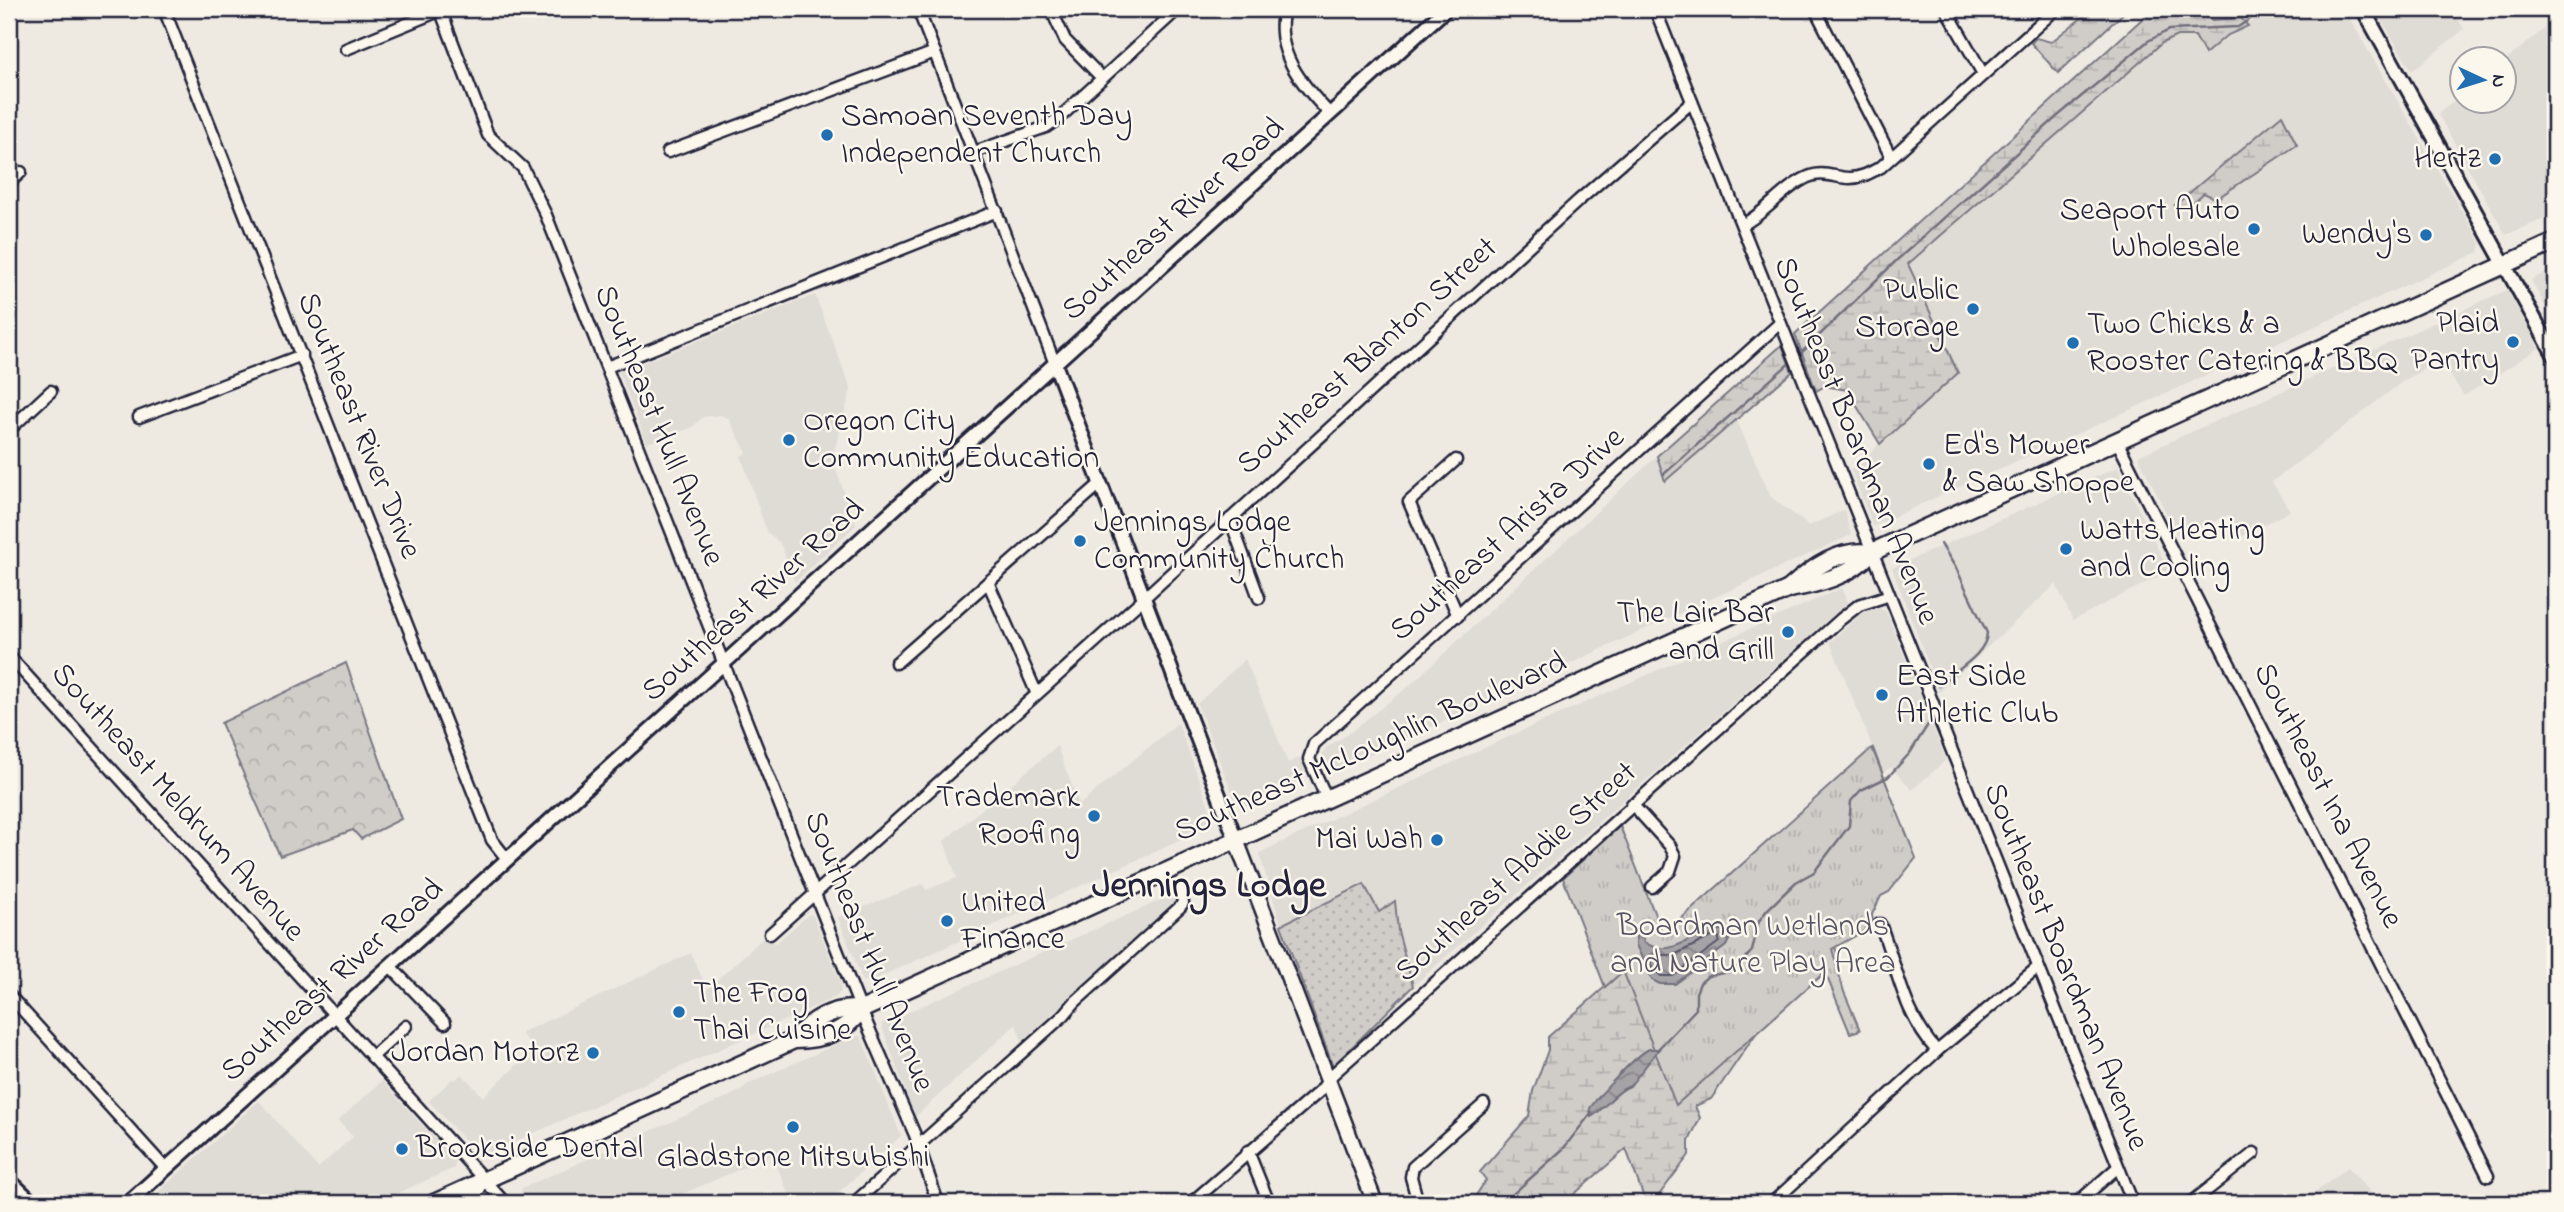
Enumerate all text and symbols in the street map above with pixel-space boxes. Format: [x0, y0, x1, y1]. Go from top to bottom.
north arrow [2448, 46, 2518, 116]
text: N [2484, 74, 2511, 89]
place label: Samoan Seventh Day Independent Church [841, 94, 1132, 178]
street label: Southeast River Road [1052, 107, 1296, 333]
marker: Samoan Seventh Day Independent Church [819, 127, 835, 143]
place label: Hertz [2414, 136, 2482, 183]
marker: Hertz [2487, 151, 2503, 167]
place label: Seaport Auto Wholesale [2060, 188, 2241, 272]
place label: Wendy's [2302, 212, 2412, 259]
marker: Seaport Auto Wholesale [2246, 221, 2262, 237]
street label: Southeast Blanton Street [1227, 226, 1509, 487]
marker: Wendy's [2418, 227, 2434, 243]
street label: Southeast Boardman Avenue [1760, 250, 1951, 633]
place label: Public Storage [1855, 268, 1960, 352]
street label: Southeast Hull Avenue [580, 278, 736, 574]
street label: Southeast River Drive [283, 286, 433, 567]
marker: Public Storage [1965, 301, 1981, 317]
place label: Plaid Pantry [2411, 301, 2499, 385]
place label: Two Chicks & a Rooster Catering & BBQ [2087, 302, 2398, 386]
marker: Plaid Pantry [2505, 334, 2521, 350]
marker: Two Chicks & a Rooster Catering & BBQ [2065, 335, 2081, 351]
place label: Oregon City Community Education [803, 399, 1099, 483]
street label: Southeast Arista Drive [1380, 416, 1637, 654]
place label: Ed's Mower & Saw Shoppe [1943, 423, 2135, 507]
marker: Oregon City Community Education [781, 432, 797, 448]
marker: Ed's Mower & Saw Shoppe [1921, 456, 1937, 472]
street label: Southeast River Road [632, 488, 876, 714]
place label: Jennings Lodge Community Church [1094, 500, 1344, 584]
place label: Watts Heating and Cooling [2080, 508, 2265, 592]
marker: Jennings Lodge Community Church [1072, 533, 1088, 549]
marker: Watts Heating and Cooling [2058, 541, 2074, 557]
place label: The Lair Bar and Grill [1617, 591, 1774, 675]
marker: The Lair Bar and Grill [1780, 624, 1796, 640]
street label: Southeast McLoughlin Boulevard [1167, 640, 1575, 856]
street label: Southeast Meldrum Avenue [39, 653, 316, 954]
place label: East Side Athletic Club [1896, 654, 2058, 738]
street label: Southeast Ina Avenue [2240, 655, 2415, 937]
marker: East Side Athletic Club [1874, 687, 1890, 703]
street label: Southeast Addie Street [1385, 751, 1649, 995]
place label: Trademark Roofing [936, 775, 1081, 859]
street label: Southeast Boardman Avenue [1970, 776, 2161, 1159]
street label: Southeast Hull Avenue [790, 804, 946, 1100]
marker: Trademark Roofing [1086, 808, 1102, 824]
place label: Mai Wah [1315, 817, 1423, 864]
marker: Mai Wah [1429, 832, 1445, 848]
district label: Jennings Lodge [1092, 859, 1327, 915]
street label: Southeast River Road [211, 868, 455, 1094]
place label: United Finance [960, 880, 1066, 964]
park label: Boardman Wetlands and Nature Play Area [1610, 904, 1896, 988]
marker: United Finance [939, 913, 955, 929]
place label: The Frog Thai Cuisine [693, 971, 852, 1055]
marker: The Frog Thai Cuisine [671, 1004, 687, 1020]
place label: Jordan Motorz [391, 1030, 580, 1077]
marker: Jordan Motorz [585, 1045, 601, 1061]
marker: Gladstone Mitsubishi [785, 1119, 801, 1135]
place label: Brookside Dental [415, 1126, 643, 1173]
place label: Gladstone Mitsubishi [657, 1135, 929, 1182]
marker: Brookside Dental [394, 1141, 410, 1157]

